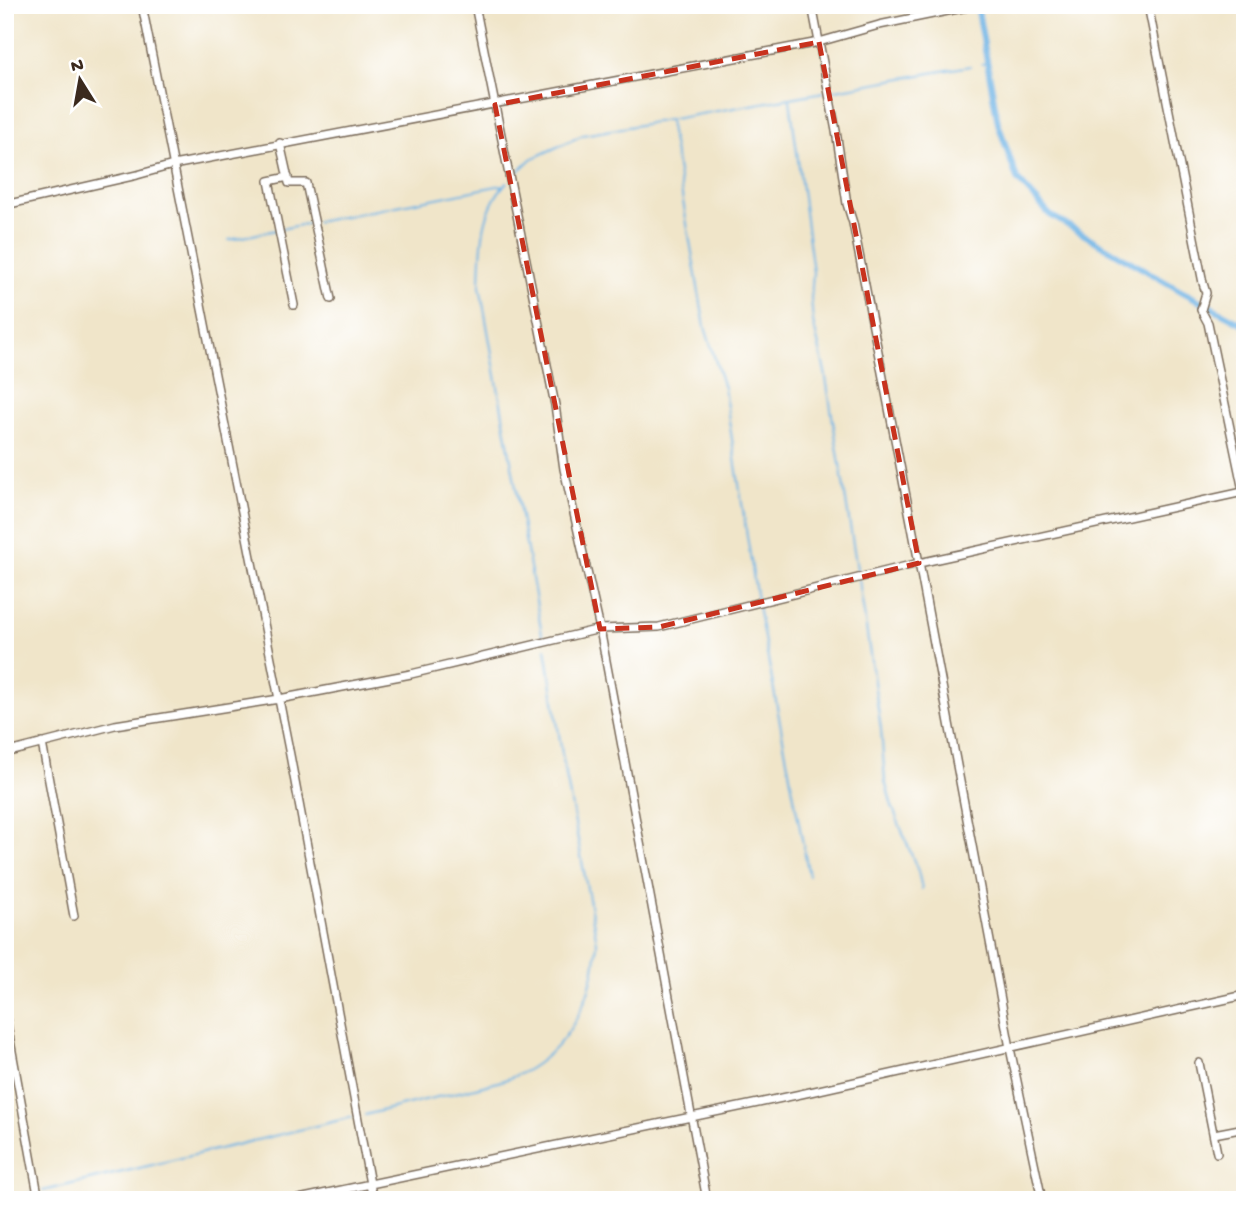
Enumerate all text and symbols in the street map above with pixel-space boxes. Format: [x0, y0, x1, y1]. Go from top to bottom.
north arrow [46, 46, 116, 116]
text: N [69, 54, 86, 79]

